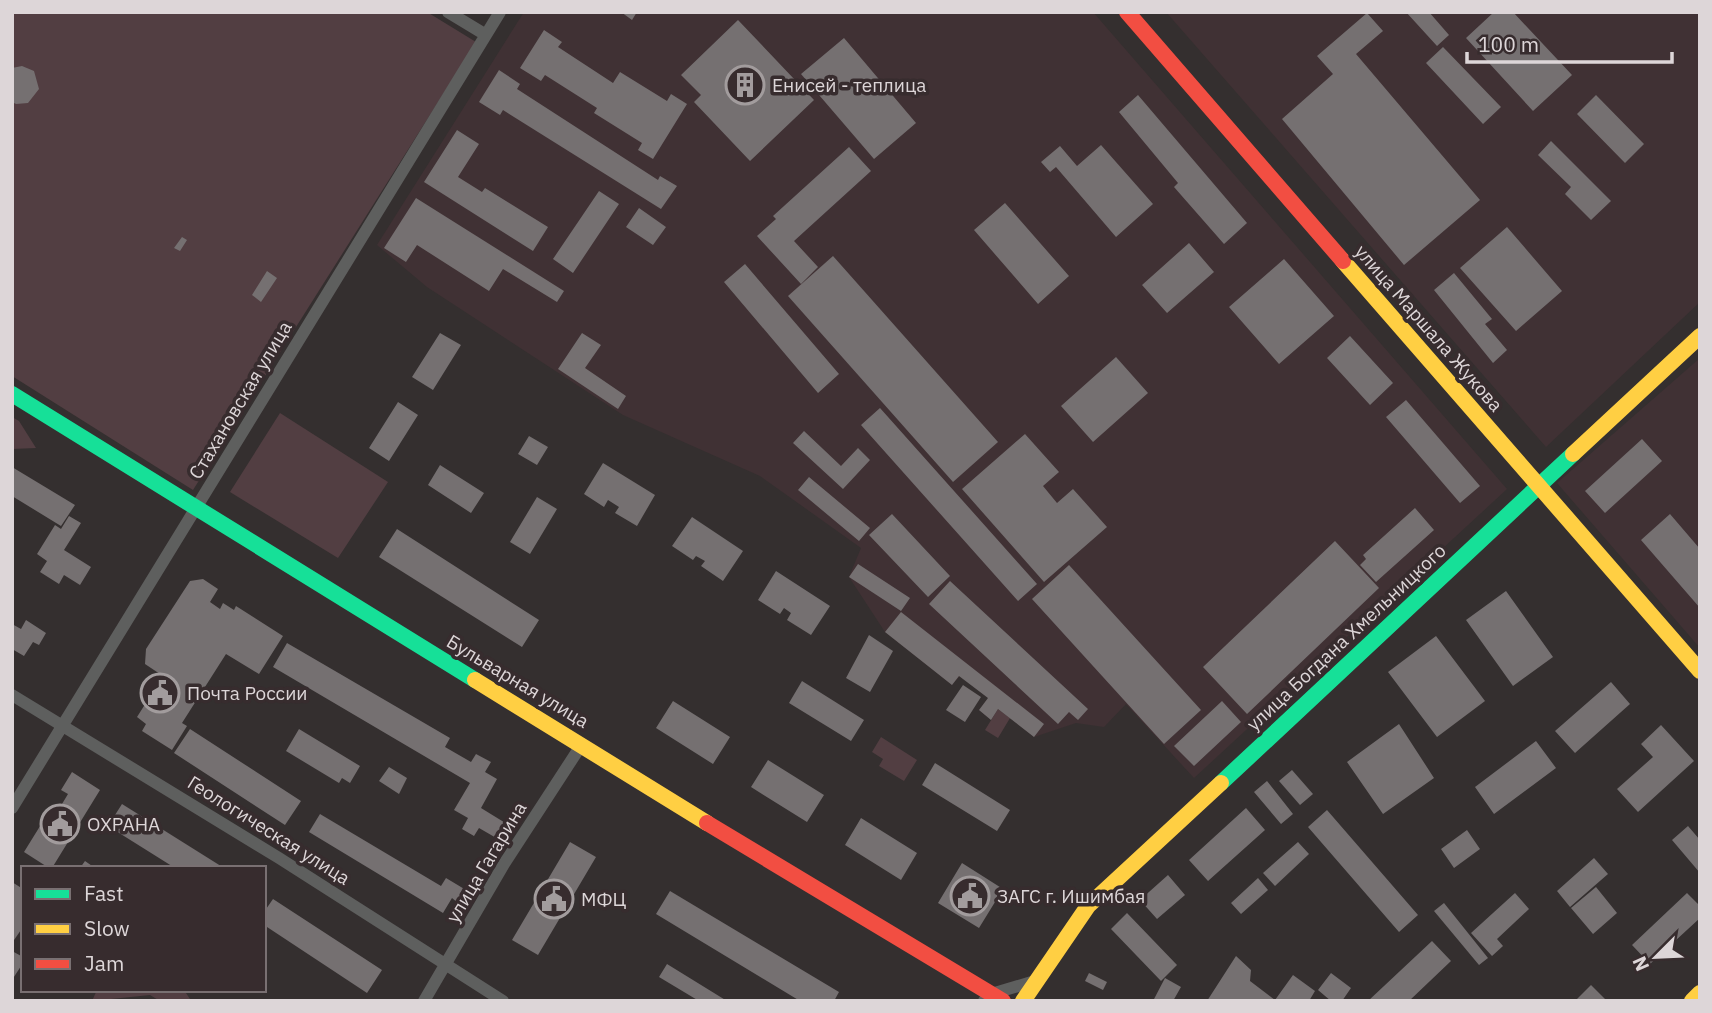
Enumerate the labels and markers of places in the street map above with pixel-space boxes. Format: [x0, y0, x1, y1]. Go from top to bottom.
building icon: Енисей - теплица [724, 64, 766, 106]
place label: Енисей - теплица [772, 73, 927, 97]
public building icon: Почта России [139, 672, 181, 714]
place label: Почта России [187, 681, 308, 705]
public building icon: ОХРАНА [39, 803, 81, 845]
place label: ОХРАНА [87, 812, 160, 836]
public building icon: ЗАГС г. Ишимбая [949, 875, 991, 917]
public building icon: МФЦ [533, 878, 575, 920]
place label: ЗАГС г. Ишимбая [997, 884, 1145, 908]
place label: МФЦ [581, 887, 626, 911]

